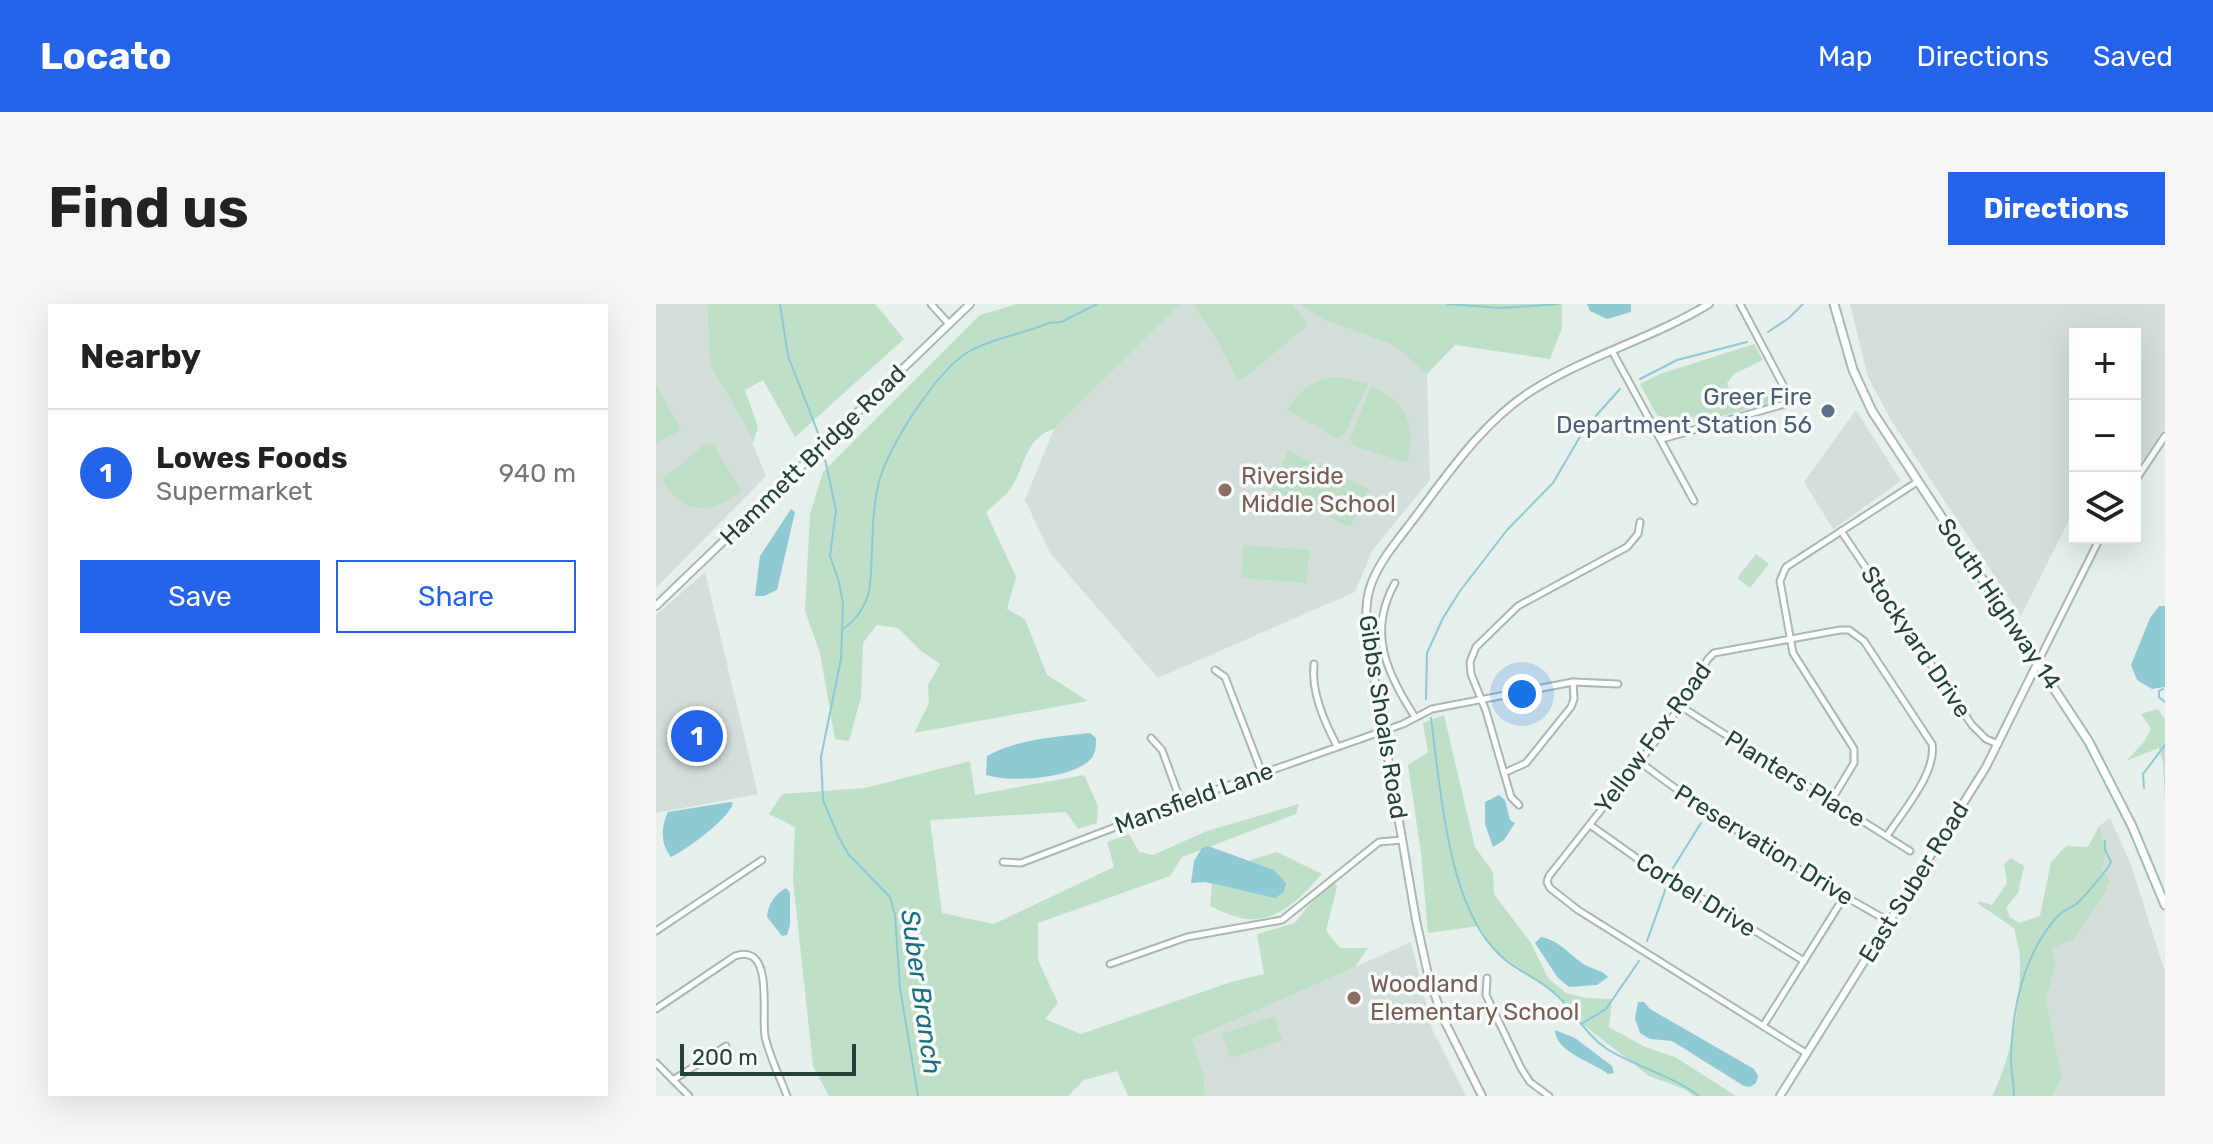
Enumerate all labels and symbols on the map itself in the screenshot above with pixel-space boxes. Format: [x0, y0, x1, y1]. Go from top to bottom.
street label: Hammett Bridge Road [714, 359, 912, 551]
place label: Greer Fire Department Station 56 [1556, 383, 1812, 439]
marker: Greer Fire Department Station 56 [1819, 402, 1837, 420]
place label: Riverside Middle School [1241, 462, 1396, 518]
marker: Riverside Middle School [1216, 481, 1234, 499]
street label: South Highway 14 [1931, 513, 2067, 695]
street label: Stockyard Drive [1855, 561, 1977, 723]
street label: Gibbs Shoals Road [1353, 613, 1413, 821]
street label: Yellow Fox Road [1589, 657, 1717, 819]
your location [1502, 674, 1542, 714]
pin: 1 [671, 706, 723, 766]
street label: Planters Place [1720, 725, 1870, 833]
street label: Mansfield Lane [1111, 756, 1277, 840]
street label: Preservation Drive [1669, 779, 1859, 911]
street label: East Suber Road [1853, 797, 1975, 967]
street label: Corbel Drive [1631, 847, 1761, 943]
water label: Suber Branch [894, 908, 948, 1076]
place label: Woodland Elementary School [1370, 970, 1579, 1026]
marker: Woodland Elementary School [1345, 989, 1363, 1007]
scale bar [680, 1040, 856, 1076]

